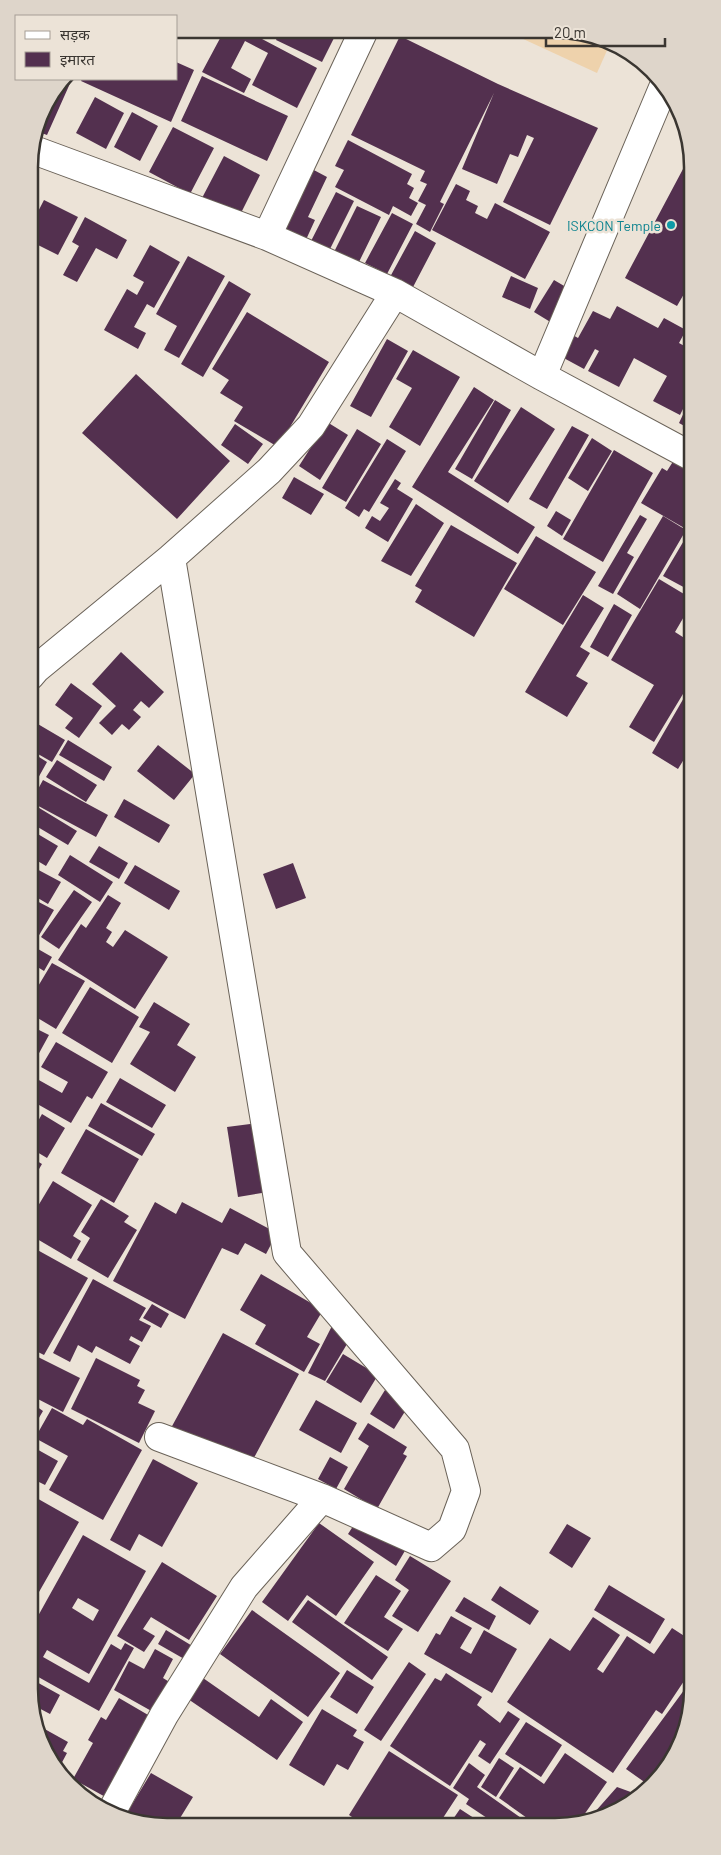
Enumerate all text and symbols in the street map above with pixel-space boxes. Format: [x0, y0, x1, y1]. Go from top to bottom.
legend [15, 15, 178, 80]
scale bar [546, 15, 665, 47]
text: 20 m [554, 23, 586, 41]
text: सड़क [60, 25, 90, 43]
text: इमारत [60, 50, 95, 68]
place label: ISKCON Temple [567, 217, 661, 234]
marker: ISKCON Temple [665, 219, 677, 231]

